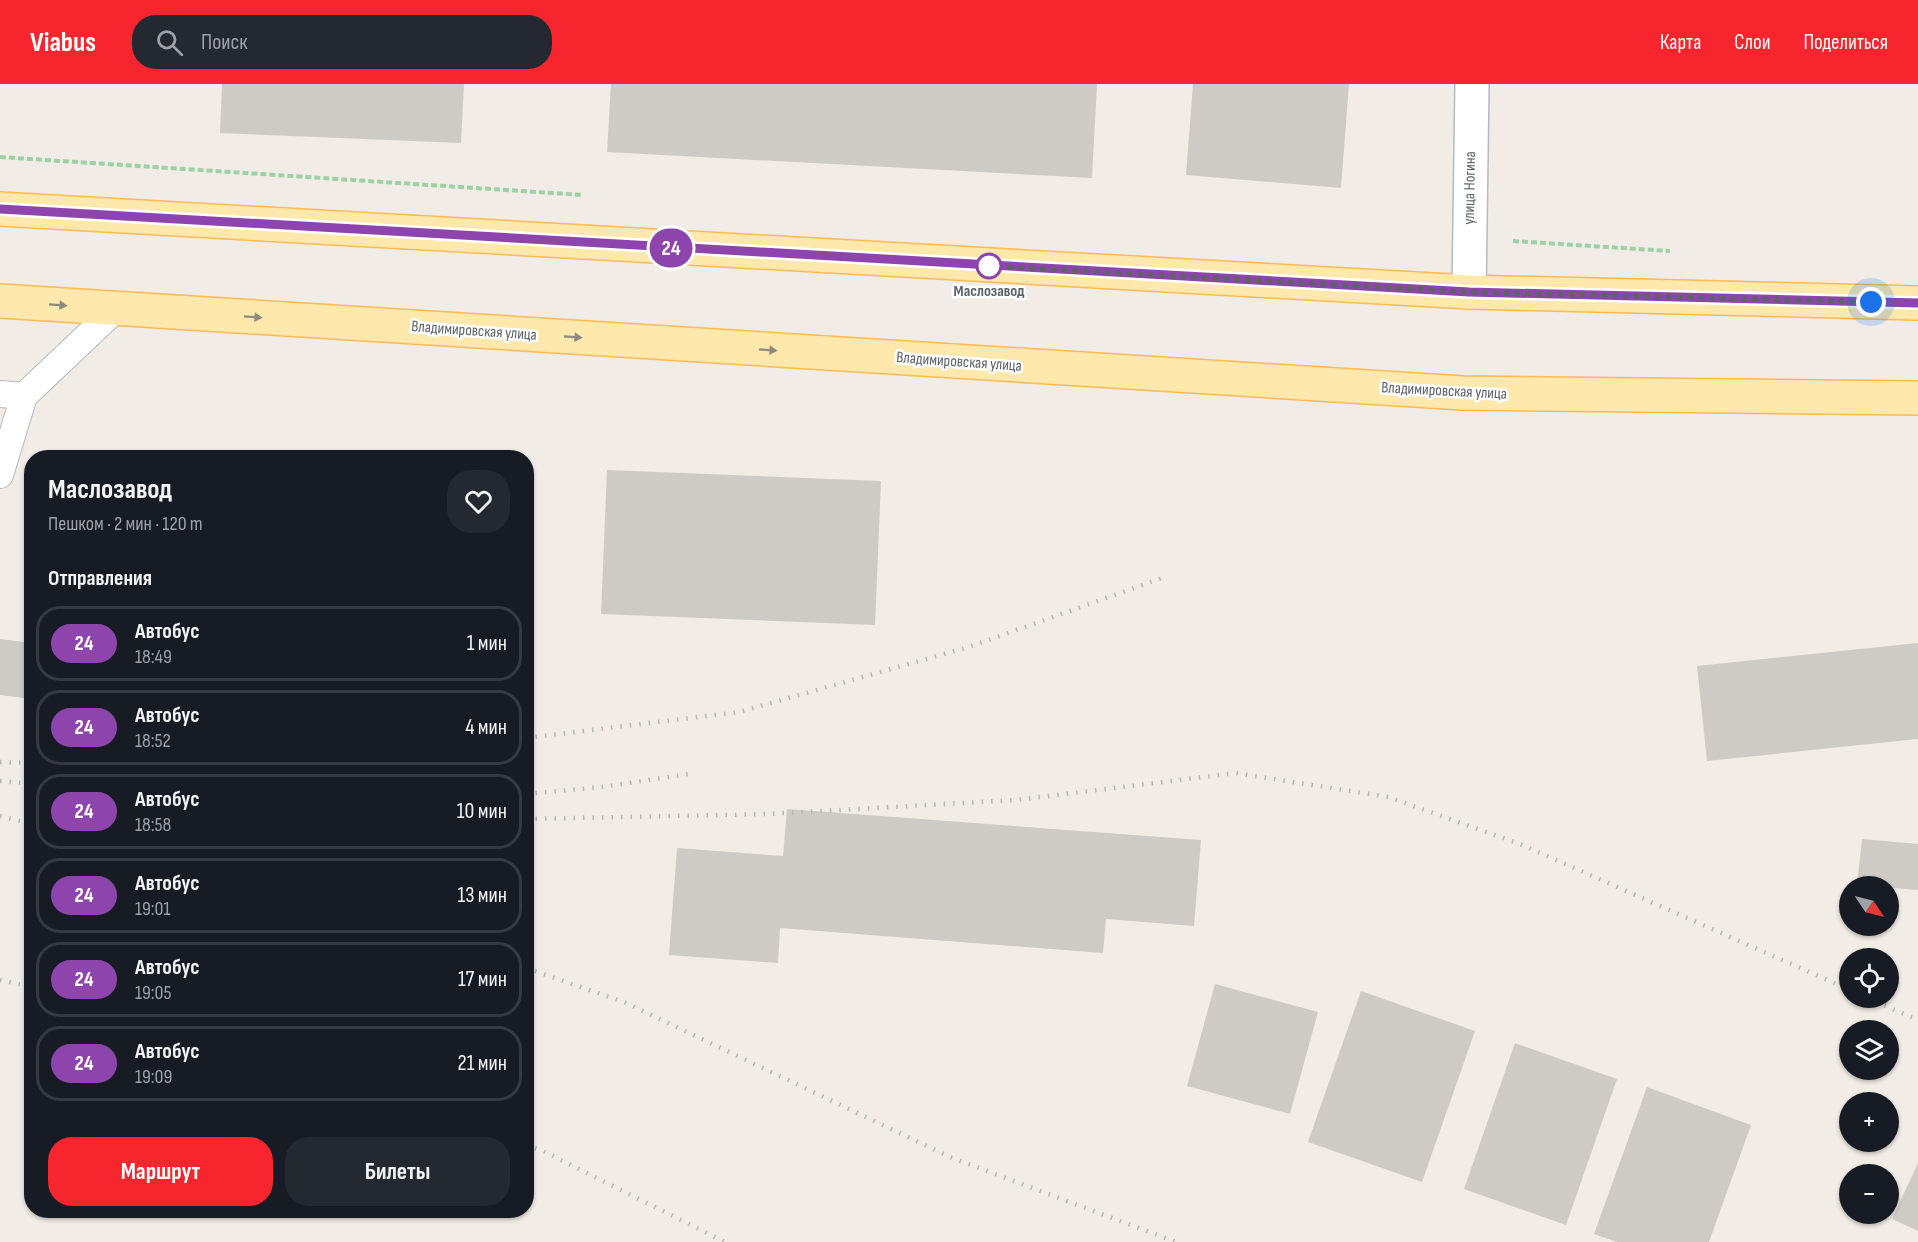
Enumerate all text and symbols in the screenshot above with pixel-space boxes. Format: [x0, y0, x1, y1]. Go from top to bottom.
search box [132, 15, 552, 69]
text: Viabus [30, 26, 96, 59]
icon: search [153, 26, 186, 59]
text: Поиск [201, 29, 247, 56]
text: Карта [1660, 30, 1701, 55]
text: Слои [1734, 30, 1770, 55]
text: Поделиться [1803, 30, 1888, 55]
street label: улица Ногина [1460, 151, 1480, 225]
line badge: 24 [644, 228, 698, 268]
text: 24 [662, 236, 680, 261]
marker: Маслозавод [976, 253, 1002, 279]
place label: Маслозавод [954, 282, 1025, 301]
your location [1856, 287, 1886, 317]
one-way arrow [49, 300, 68, 309]
one-way arrow [244, 312, 263, 322]
street label: Владимировская улица [411, 317, 537, 345]
one-way arrow [564, 333, 583, 342]
one-way arrow [758, 345, 777, 354]
street label: Владимировская улица [896, 348, 1022, 376]
street label: Владимировская улица [1381, 378, 1507, 404]
button: heart [447, 470, 510, 533]
text: Маслозавод [48, 473, 172, 506]
text: Пешком · 2 мин · 120 m [48, 512, 203, 536]
text: Отправления [48, 565, 152, 592]
text: Автобус [135, 618, 200, 645]
text: 1 мин [467, 630, 507, 657]
text: 24 [75, 631, 93, 656]
text: 18:49 [135, 645, 172, 669]
text: Автобус [135, 702, 200, 729]
text: 4 мин [465, 714, 507, 741]
text: 24 [75, 715, 93, 740]
text: 18:52 [135, 729, 171, 753]
text: Автобус [135, 786, 200, 813]
text: 10 мин [457, 798, 507, 825]
text: 24 [75, 799, 93, 824]
text: 18:58 [135, 813, 171, 837]
text: Автобус [135, 870, 200, 897]
north arrow [1839, 876, 1899, 936]
map controls [1839, 876, 1899, 1224]
text: 13 мин [457, 882, 507, 909]
text: 24 [75, 883, 93, 908]
text: 19:01 [135, 897, 171, 921]
button: locate [1839, 948, 1899, 1008]
text: Автобус [135, 954, 200, 981]
text: 17 мин [458, 966, 507, 993]
text: 24 [75, 967, 93, 992]
text: 19:05 [135, 981, 172, 1005]
button: layers [1839, 1020, 1899, 1080]
text: Автобус [135, 1038, 200, 1065]
text: 21 мин [458, 1050, 507, 1077]
text: 24 [75, 1051, 93, 1076]
text: 19:09 [135, 1065, 172, 1089]
button: + [1839, 1092, 1899, 1152]
button: Маршрут [48, 1137, 273, 1206]
button: Билеты [285, 1137, 510, 1206]
button: − [1839, 1164, 1899, 1224]

